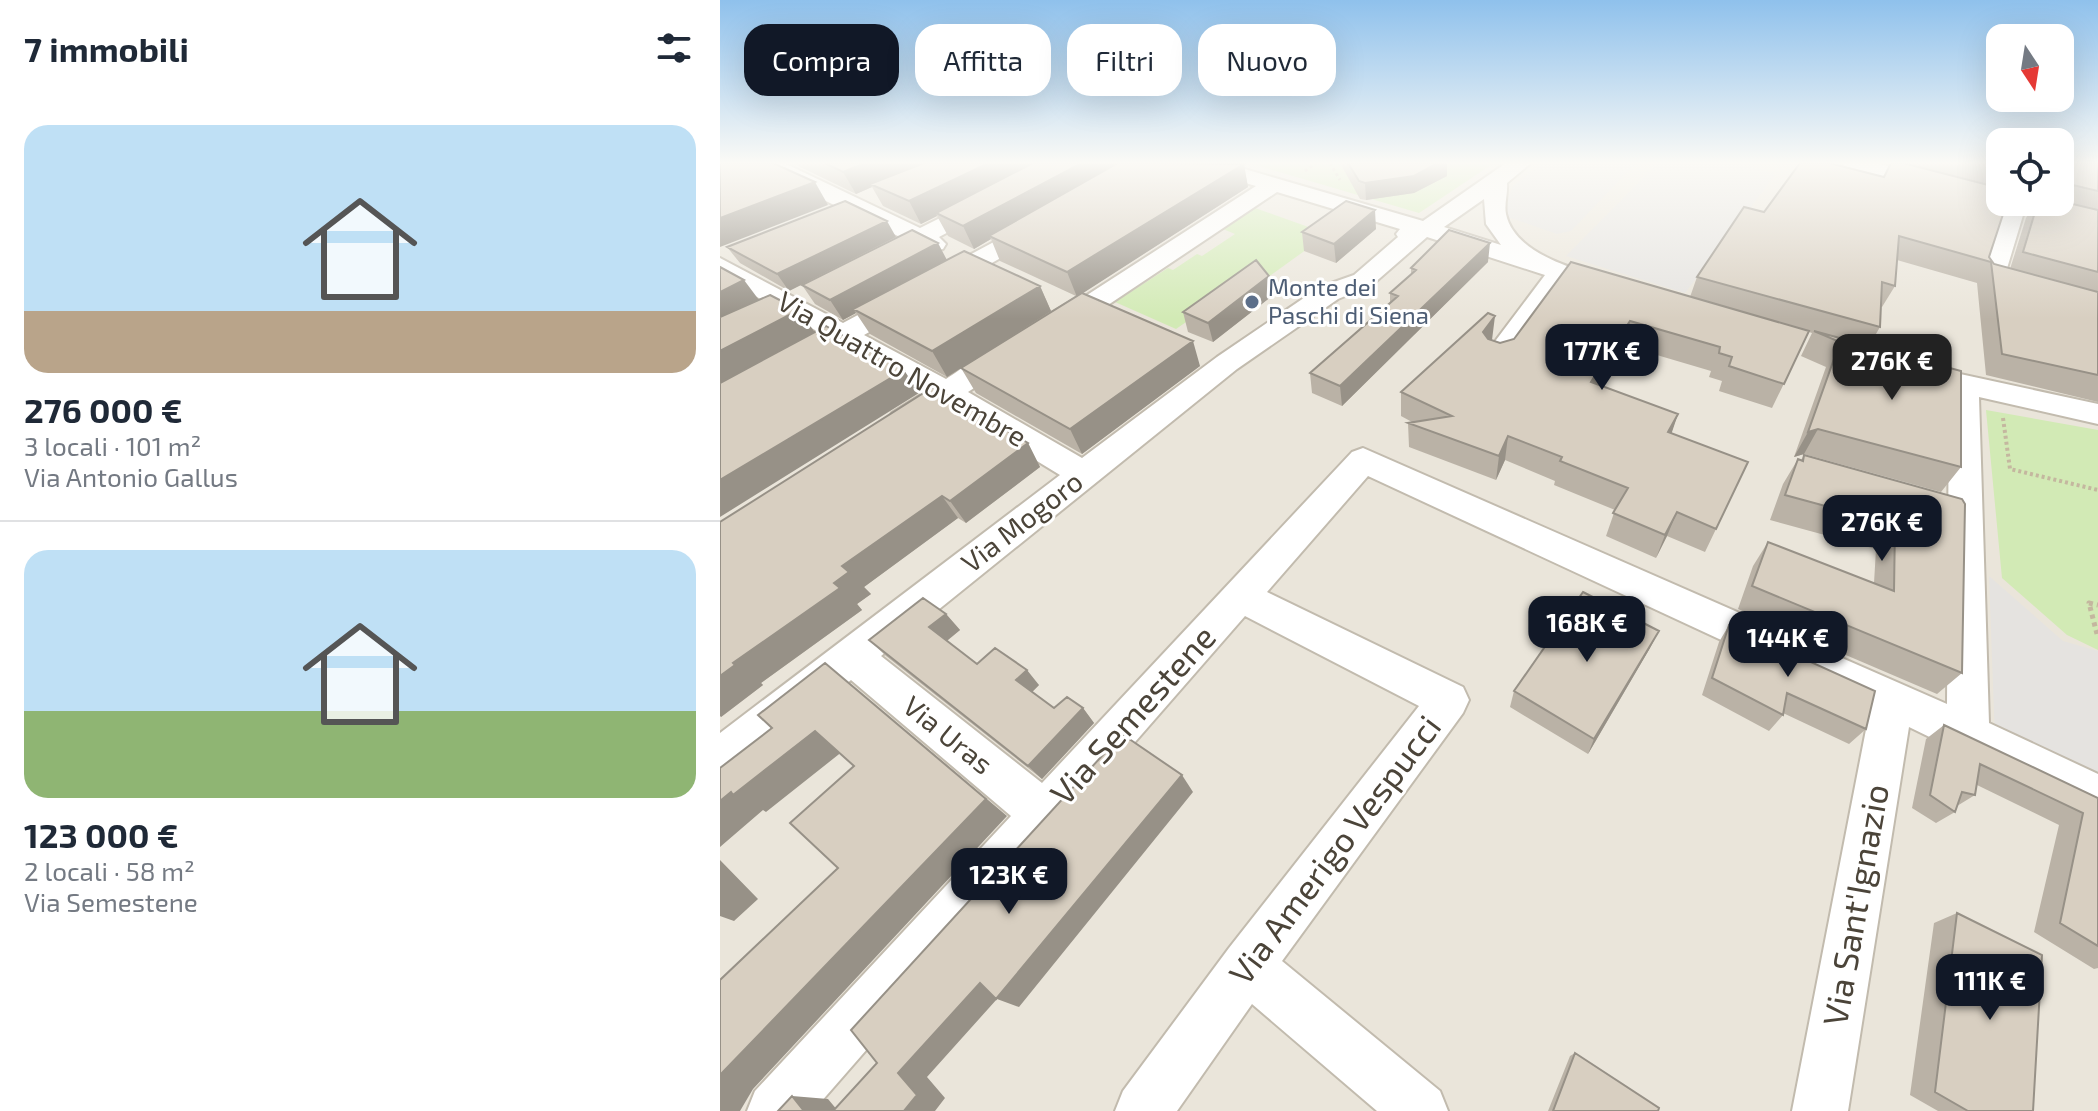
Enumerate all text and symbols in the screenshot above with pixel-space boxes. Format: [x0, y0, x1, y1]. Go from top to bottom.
chip: Compra [744, 24, 899, 96]
chip: Affitta [915, 24, 1051, 96]
chip: Filtri [1067, 24, 1182, 96]
chip: Nuovo [1198, 24, 1336, 96]
north arrow [1986, 24, 2074, 112]
map controls [1986, 24, 2074, 216]
icon: filters [652, 26, 696, 70]
text: 7 immobili [24, 28, 189, 69]
button: locate [1986, 128, 2074, 216]
icon: home [288, 177, 432, 321]
place label: Monte dei Paschi di Siena [1268, 272, 1429, 329]
street label: Via Quattro Novembre [772, 283, 1033, 453]
marker: Monte dei Paschi di Siena [1243, 293, 1261, 311]
pin: 177K € [1537, 324, 1667, 392]
text: 177K € [1563, 334, 1641, 365]
pin: 276K € [1827, 334, 1957, 402]
text: 276K € [1851, 344, 1933, 375]
text: 276 000 € [24, 389, 183, 430]
text: 3 locali · 101 m² [24, 430, 201, 461]
text: Via Antonio Gallus [24, 461, 238, 492]
street label: Via Mogoro [954, 463, 1089, 579]
pin: 276K € [1817, 495, 1947, 563]
text: 276K € [1841, 505, 1923, 536]
pin: 168K € [1522, 596, 1652, 664]
icon: home [288, 602, 432, 746]
text: 168K € [1546, 606, 1628, 637]
pin: 144K € [1723, 611, 1853, 679]
street label: Via Semestene [1041, 616, 1223, 812]
text: 144K € [1747, 621, 1829, 652]
street label: Via Uras [897, 688, 1000, 781]
street label: Via Amerigo Vespucci [1219, 707, 1448, 992]
street label: Via Sant'Ignazio [1813, 781, 1896, 1029]
text: 123 000 € [24, 814, 179, 855]
pin: 123K € [944, 848, 1074, 916]
text: 2 locali · 58 m² [24, 855, 195, 886]
text: 123K € [969, 858, 1049, 889]
text: Via Semestene [24, 886, 198, 917]
pin: 111K € [1925, 954, 2055, 1022]
text: 111K € [1954, 964, 2026, 995]

